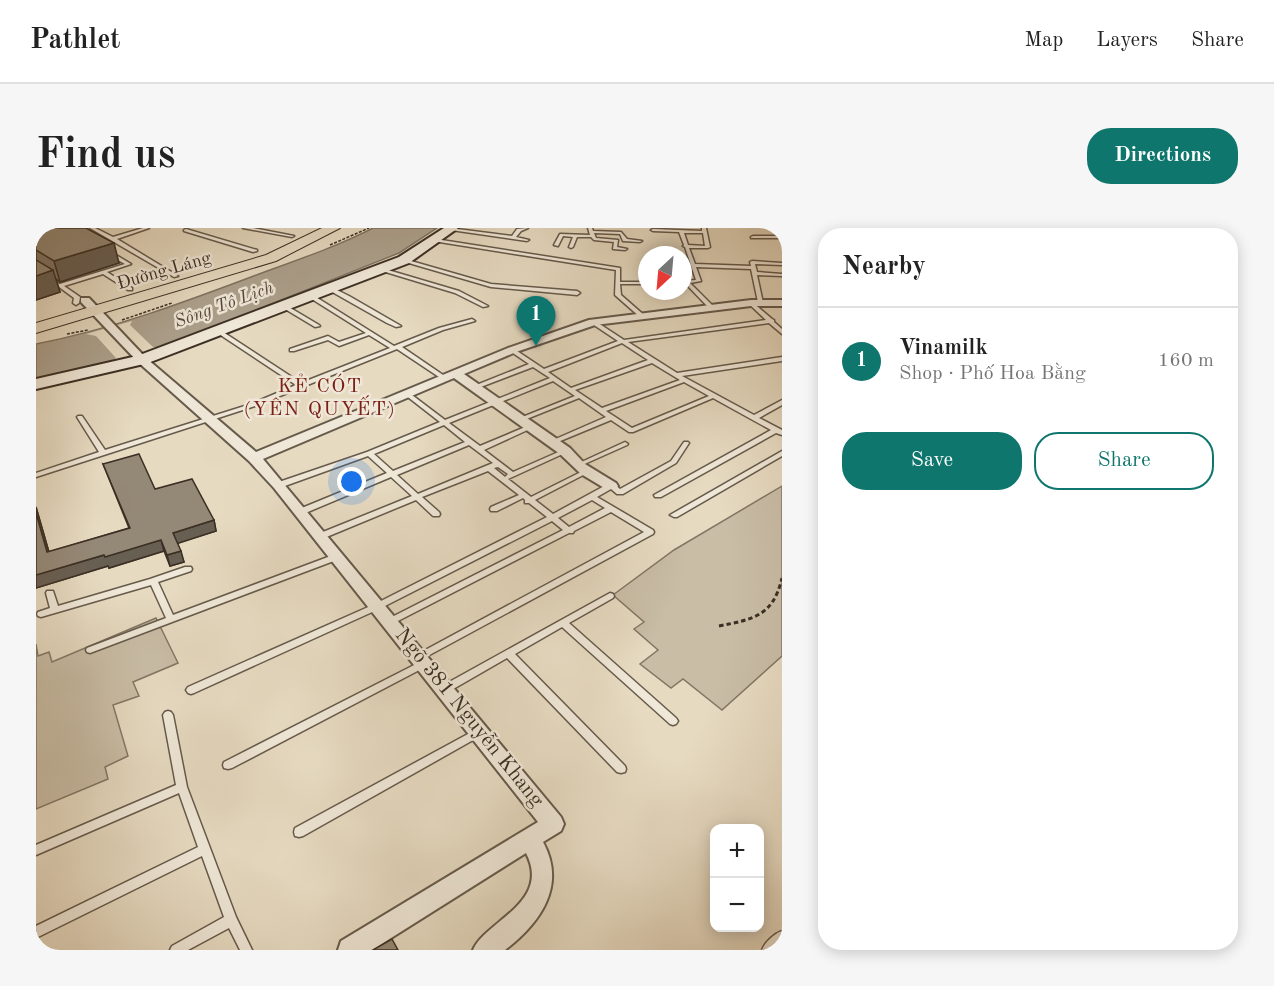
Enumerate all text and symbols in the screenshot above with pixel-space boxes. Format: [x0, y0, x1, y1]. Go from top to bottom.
text: Pathlet [30, 27, 121, 55]
text: Map [1024, 30, 1063, 51]
text: Layers [1096, 30, 1158, 51]
text: Share [1191, 30, 1244, 51]
button: Directions [1087, 128, 1238, 184]
text: Find us [36, 135, 175, 177]
north arrow [638, 246, 692, 300]
street label: Đường Láng [115, 249, 213, 293]
text: Nearby [842, 254, 926, 280]
water label: Sông Tô Lịch [172, 279, 276, 331]
pin: 1 [516, 296, 556, 346]
text: Vinamilk [899, 337, 988, 359]
text: 1 [856, 351, 867, 371]
text: 160 m [1158, 351, 1214, 371]
text: Shop · Phố Hoa Bằng [899, 364, 1086, 384]
district label: KẺ CÓT (YÊN QUYẾT) [244, 373, 396, 420]
button: Save [842, 432, 1022, 490]
button: Share [1034, 432, 1214, 490]
your location [337, 467, 366, 496]
street label: Ngõ 381 Nguyễn Khang [391, 623, 549, 812]
map controls [710, 824, 764, 932]
button: + [710, 824, 764, 878]
button: − [710, 878, 764, 932]

